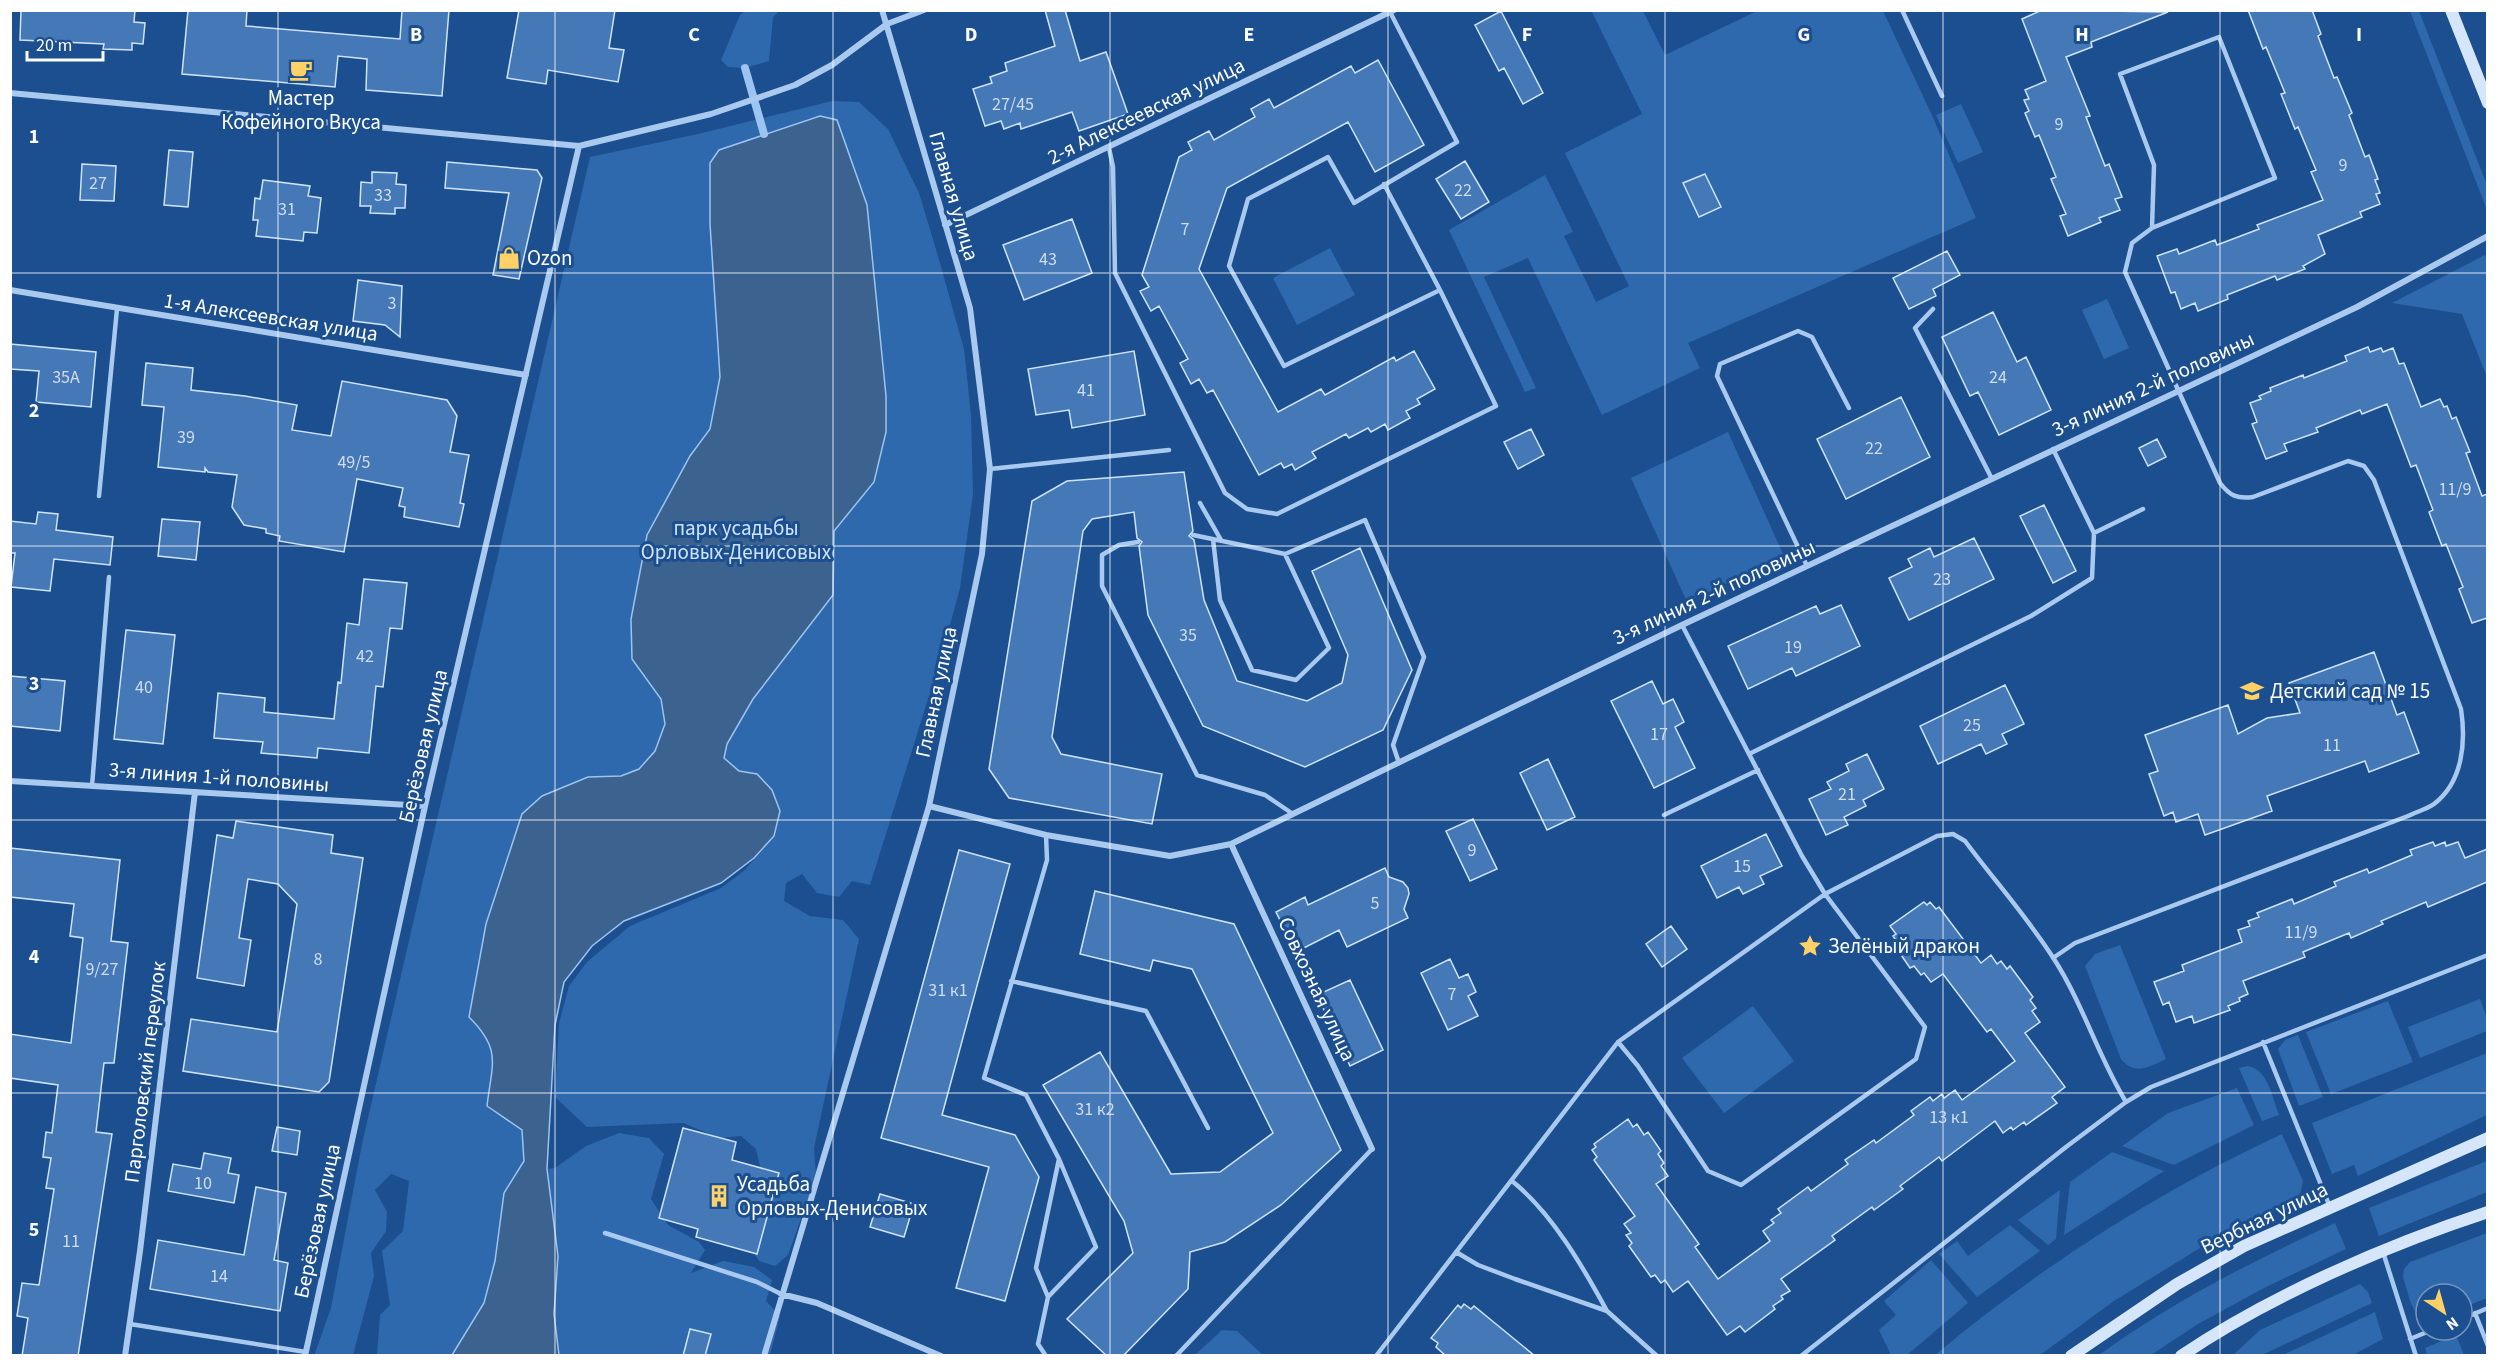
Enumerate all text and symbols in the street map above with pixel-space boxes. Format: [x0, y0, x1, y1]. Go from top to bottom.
text: B [410, 21, 422, 49]
text: C [688, 21, 700, 49]
text: D [965, 21, 977, 49]
text: E [1244, 21, 1254, 49]
text: F [1522, 21, 1532, 49]
text: G [1798, 21, 1810, 49]
text: H [2075, 21, 2089, 49]
text: I [2356, 21, 2362, 49]
scale bar [27, 24, 104, 62]
text: 20 m [36, 33, 72, 58]
street label: 2-я Алексеевская улица [1042, 50, 1250, 172]
cafe icon: Мастер Кофейного Вкуса [288, 57, 314, 83]
place label: Мастер Кофейного Вкуса [221, 83, 381, 137]
house number: 27/45 [992, 92, 1034, 117]
house number: 9 [2055, 112, 2064, 137]
text: 1 [29, 123, 39, 151]
street label: Главная улица [921, 128, 987, 264]
house number: 9 [2339, 153, 2348, 178]
house number: 27 [89, 171, 107, 196]
house number: 22 [1454, 178, 1472, 203]
house number: 33 [374, 183, 392, 208]
house number: 31 [278, 197, 296, 222]
house number: 7 [1181, 217, 1190, 242]
place label: Ozon [527, 243, 572, 273]
shop icon: Ozon [496, 245, 522, 271]
house number: 43 [1039, 247, 1057, 272]
street label: 1-я Алексеевская улица [162, 285, 380, 349]
house number: 3 [388, 291, 397, 316]
street label: 3-я линия 2-й половины [2047, 324, 2259, 444]
house number: 35А [52, 365, 80, 390]
house number: 24 [1989, 365, 2007, 390]
house number: 41 [1077, 378, 1095, 403]
text: 2 [29, 397, 39, 425]
house number: 39 [177, 425, 195, 450]
house number: 22 [1865, 436, 1883, 461]
house number: 49/5 [337, 450, 371, 475]
house number: 11/9 [2438, 477, 2472, 502]
park label: парк усадьбы Орловых-Денисовых [641, 513, 832, 567]
street label: 3-я линия 2-й половины [1608, 532, 1820, 652]
house number: 23 [1933, 567, 1951, 592]
house number: 35 [1179, 623, 1197, 648]
street label: Главная улица [908, 624, 964, 760]
house number: 19 [1784, 635, 1802, 660]
house number: 42 [356, 644, 374, 669]
street label: Берёзовая улица [391, 666, 455, 826]
text: 3 [29, 670, 39, 698]
house number: 40 [135, 675, 153, 700]
place label: Детский сад № 15 [2270, 676, 2430, 706]
school or university icon: Детский сад № 15 [2239, 678, 2265, 704]
house number: 25 [1963, 713, 1981, 738]
house number: 17 [1650, 722, 1668, 747]
house number: 11 [2323, 733, 2341, 758]
street label: 3-я линия 1-й половины [108, 754, 330, 800]
house number: 21 [1838, 782, 1856, 807]
house number: 9 [1468, 838, 1477, 863]
house number: 15 [1733, 854, 1751, 879]
house number: 5 [1371, 891, 1380, 916]
street label: Совхозная улица [1270, 912, 1364, 1066]
house number: 11/9 [2284, 920, 2318, 945]
place label: Зелёный дракон [1828, 931, 1980, 961]
place icon: Зелёный дракон [1797, 933, 1823, 959]
text: 4 [29, 943, 40, 971]
house number: 8 [314, 947, 323, 972]
house number: 9/27 [85, 957, 119, 982]
street label: Парголовский переулок [117, 959, 174, 1184]
house number: 31 к1 [928, 978, 968, 1003]
house number: 7 [1448, 982, 1457, 1007]
house number: 31 к2 [1075, 1097, 1115, 1122]
house number: 13 к1 [1929, 1105, 1969, 1130]
street label: Берёзовая улица [286, 1141, 348, 1301]
place label: Усадьба Орловых-Денисовых [737, 1169, 928, 1223]
house number: 10 [194, 1171, 212, 1196]
street label: Вербная улица [2195, 1174, 2333, 1262]
building icon: Усадьба Орловых-Денисовых [706, 1183, 732, 1209]
text: 5 [29, 1216, 39, 1244]
house number: 11 [62, 1229, 80, 1254]
house number: 14 [210, 1264, 228, 1289]
north arrow [2414, 1282, 2474, 1342]
text: N [2441, 1311, 2463, 1335]

